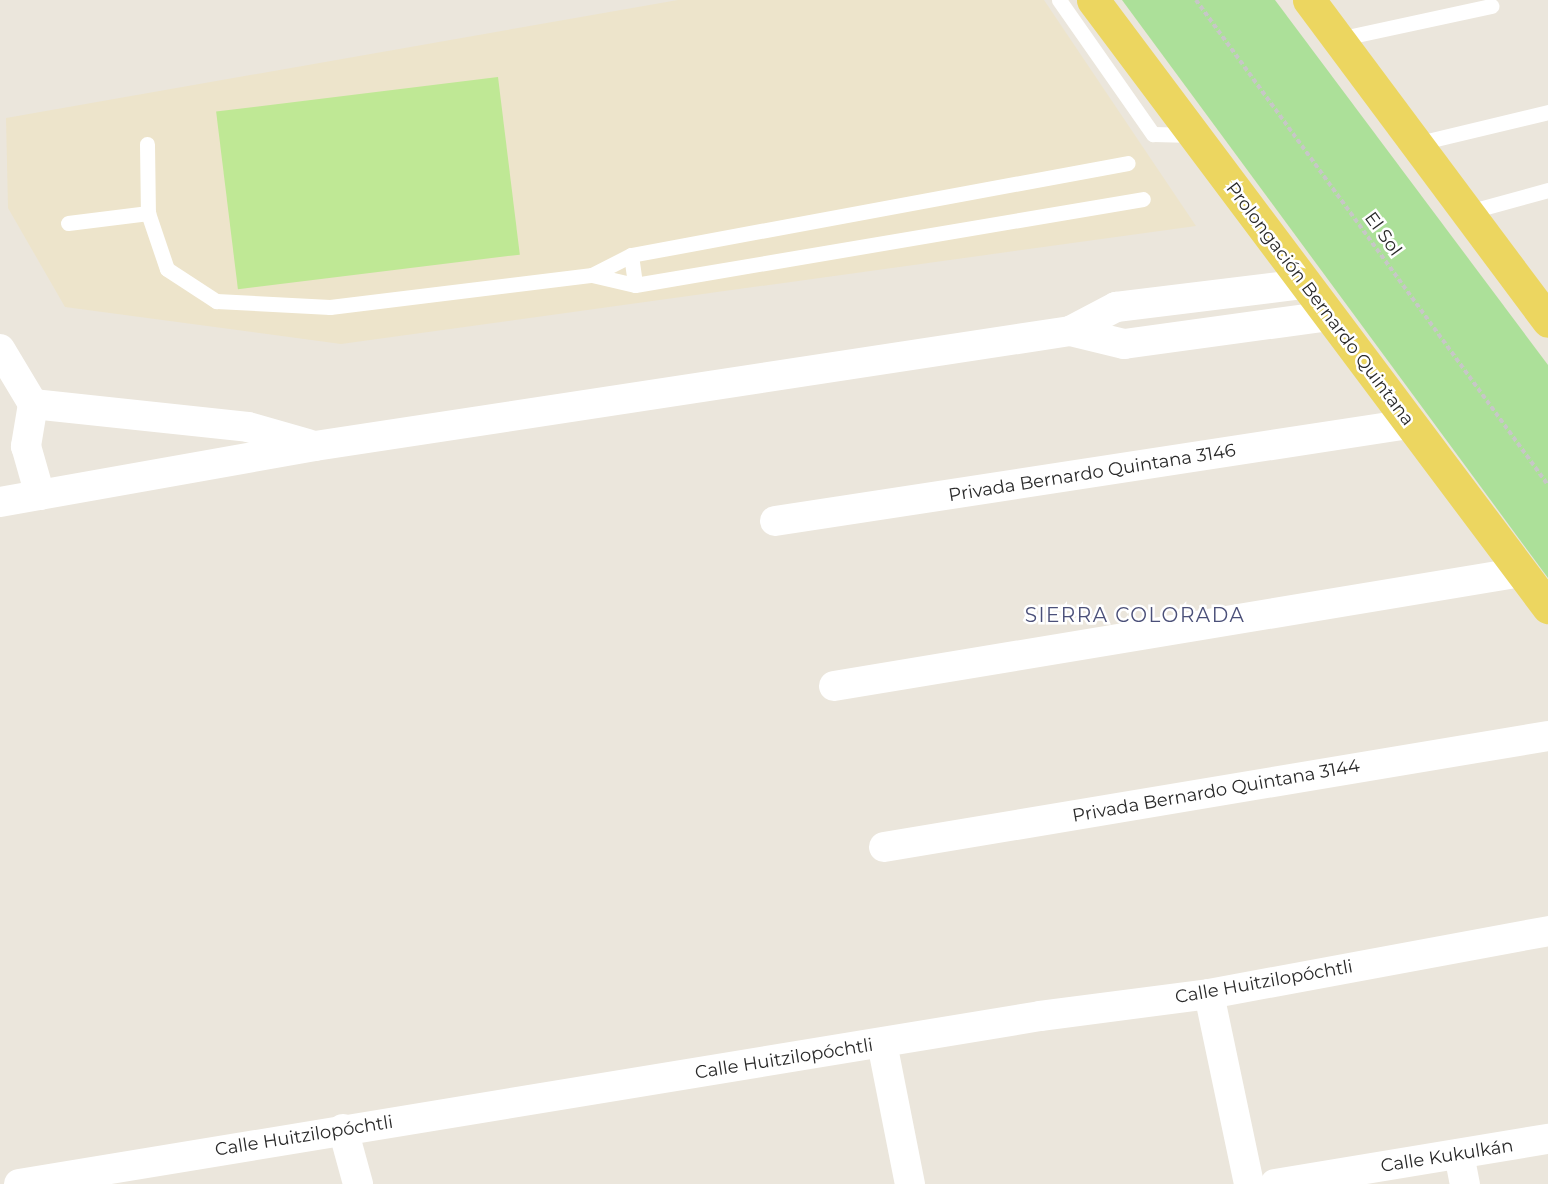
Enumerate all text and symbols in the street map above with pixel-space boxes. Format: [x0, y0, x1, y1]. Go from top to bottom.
street label: Prolongación Bernardo Quintana [1221, 178, 1419, 430]
street label: El Sol [1360, 208, 1406, 260]
street label: Privada Bernardo Quintana 3146 [947, 440, 1237, 506]
district label: SIERRA COLORADA [1025, 603, 1245, 627]
street label: Privada Bernardo Quintana 3144 [1071, 755, 1361, 827]
street label: Calle Huitzilopóchtli [1173, 956, 1355, 1008]
street label: Calle Huitzilopóchtli [693, 1034, 875, 1084]
street label: Calle Huitzilopóchtli [213, 1111, 395, 1161]
street label: Calle Kukulkán [1379, 1135, 1515, 1177]

